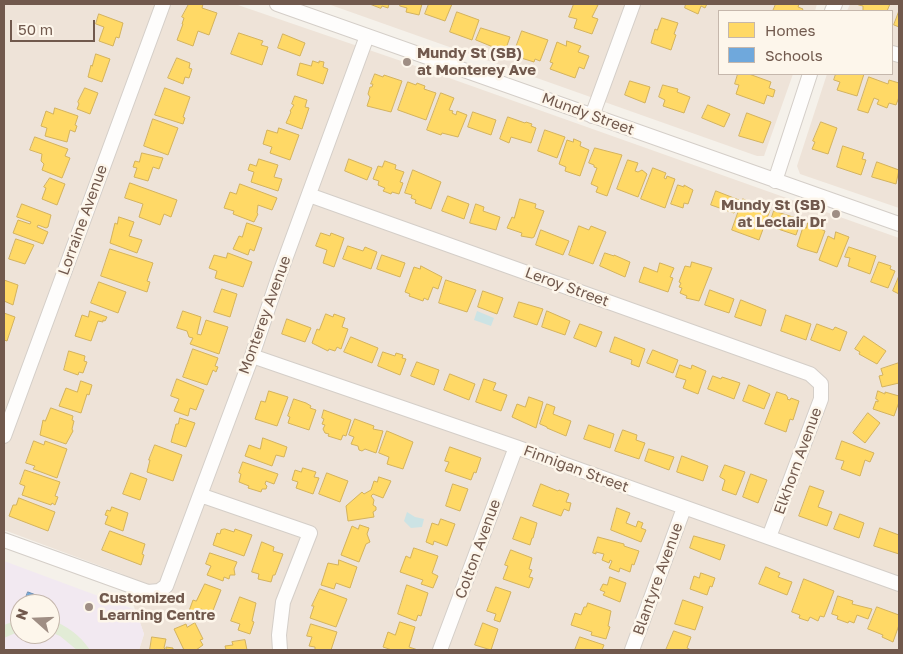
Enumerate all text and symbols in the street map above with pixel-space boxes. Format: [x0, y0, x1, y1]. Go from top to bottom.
scale bar [12, 10, 98, 42]
legend [718, 10, 893, 75]
text: 50 m [18, 20, 53, 38]
text: Homes [765, 21, 815, 39]
place label: Mundy St (SB) at Monterey Ave [417, 44, 536, 79]
text: Schools [765, 46, 823, 64]
marker: Mundy St (SB) at Monterey Ave [401, 56, 413, 68]
street label: Mundy Street [539, 89, 637, 139]
street label: Lorraine Avenue [55, 162, 111, 278]
place label: Mundy St (SB) at Leclair Dr [721, 196, 826, 231]
marker: Mundy St (SB) at Leclair Dr [830, 208, 842, 220]
street label: Monterey Avenue [235, 253, 295, 377]
street label: Leroy Street [523, 263, 611, 311]
street label: Elkhorn Avenue [770, 405, 826, 517]
street label: Finnigan Street [521, 442, 631, 496]
street label: Colton Avenue [452, 497, 504, 601]
street label: Blantyre Avenue [629, 520, 687, 638]
place label: Customized Learning Centre [99, 589, 215, 624]
north arrow [10, 594, 60, 644]
marker: Customized Learning Centre [83, 601, 95, 613]
text: N [12, 606, 31, 622]

